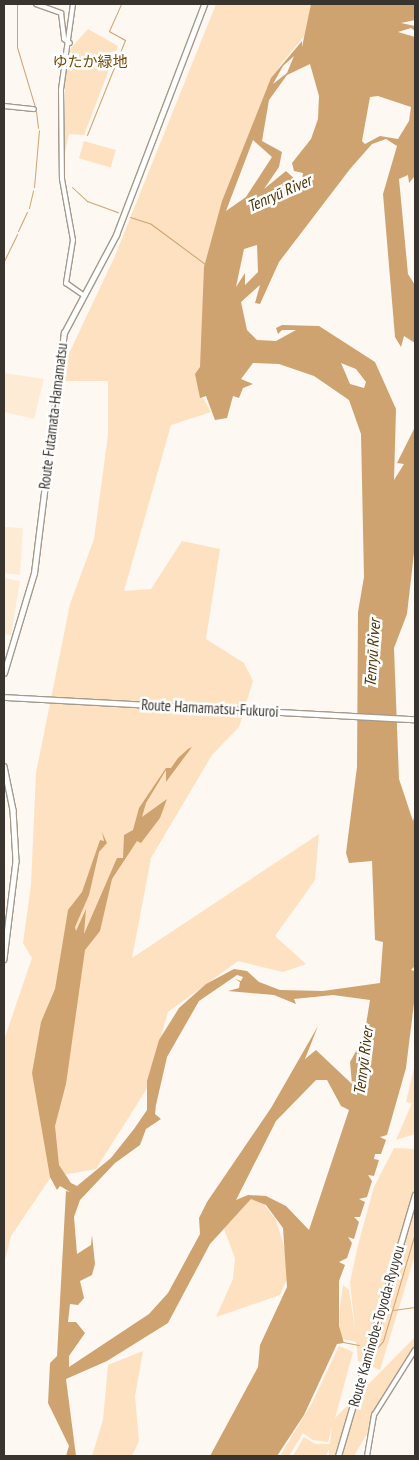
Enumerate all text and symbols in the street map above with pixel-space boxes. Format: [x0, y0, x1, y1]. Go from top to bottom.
park label: ゆたか緑地 [53, 53, 127, 71]
water label: Tenryū River [244, 170, 314, 216]
street label: Route Futamata-Hamamatsu [35, 342, 71, 490]
water label: Tenryū River [360, 618, 384, 688]
street label: Route Hamamatsu-Fukuroi [141, 695, 279, 721]
water label: Tenryū River [349, 1026, 377, 1096]
street label: Route Kaminobe-Toyoda-Ryuyou [344, 1243, 408, 1409]

